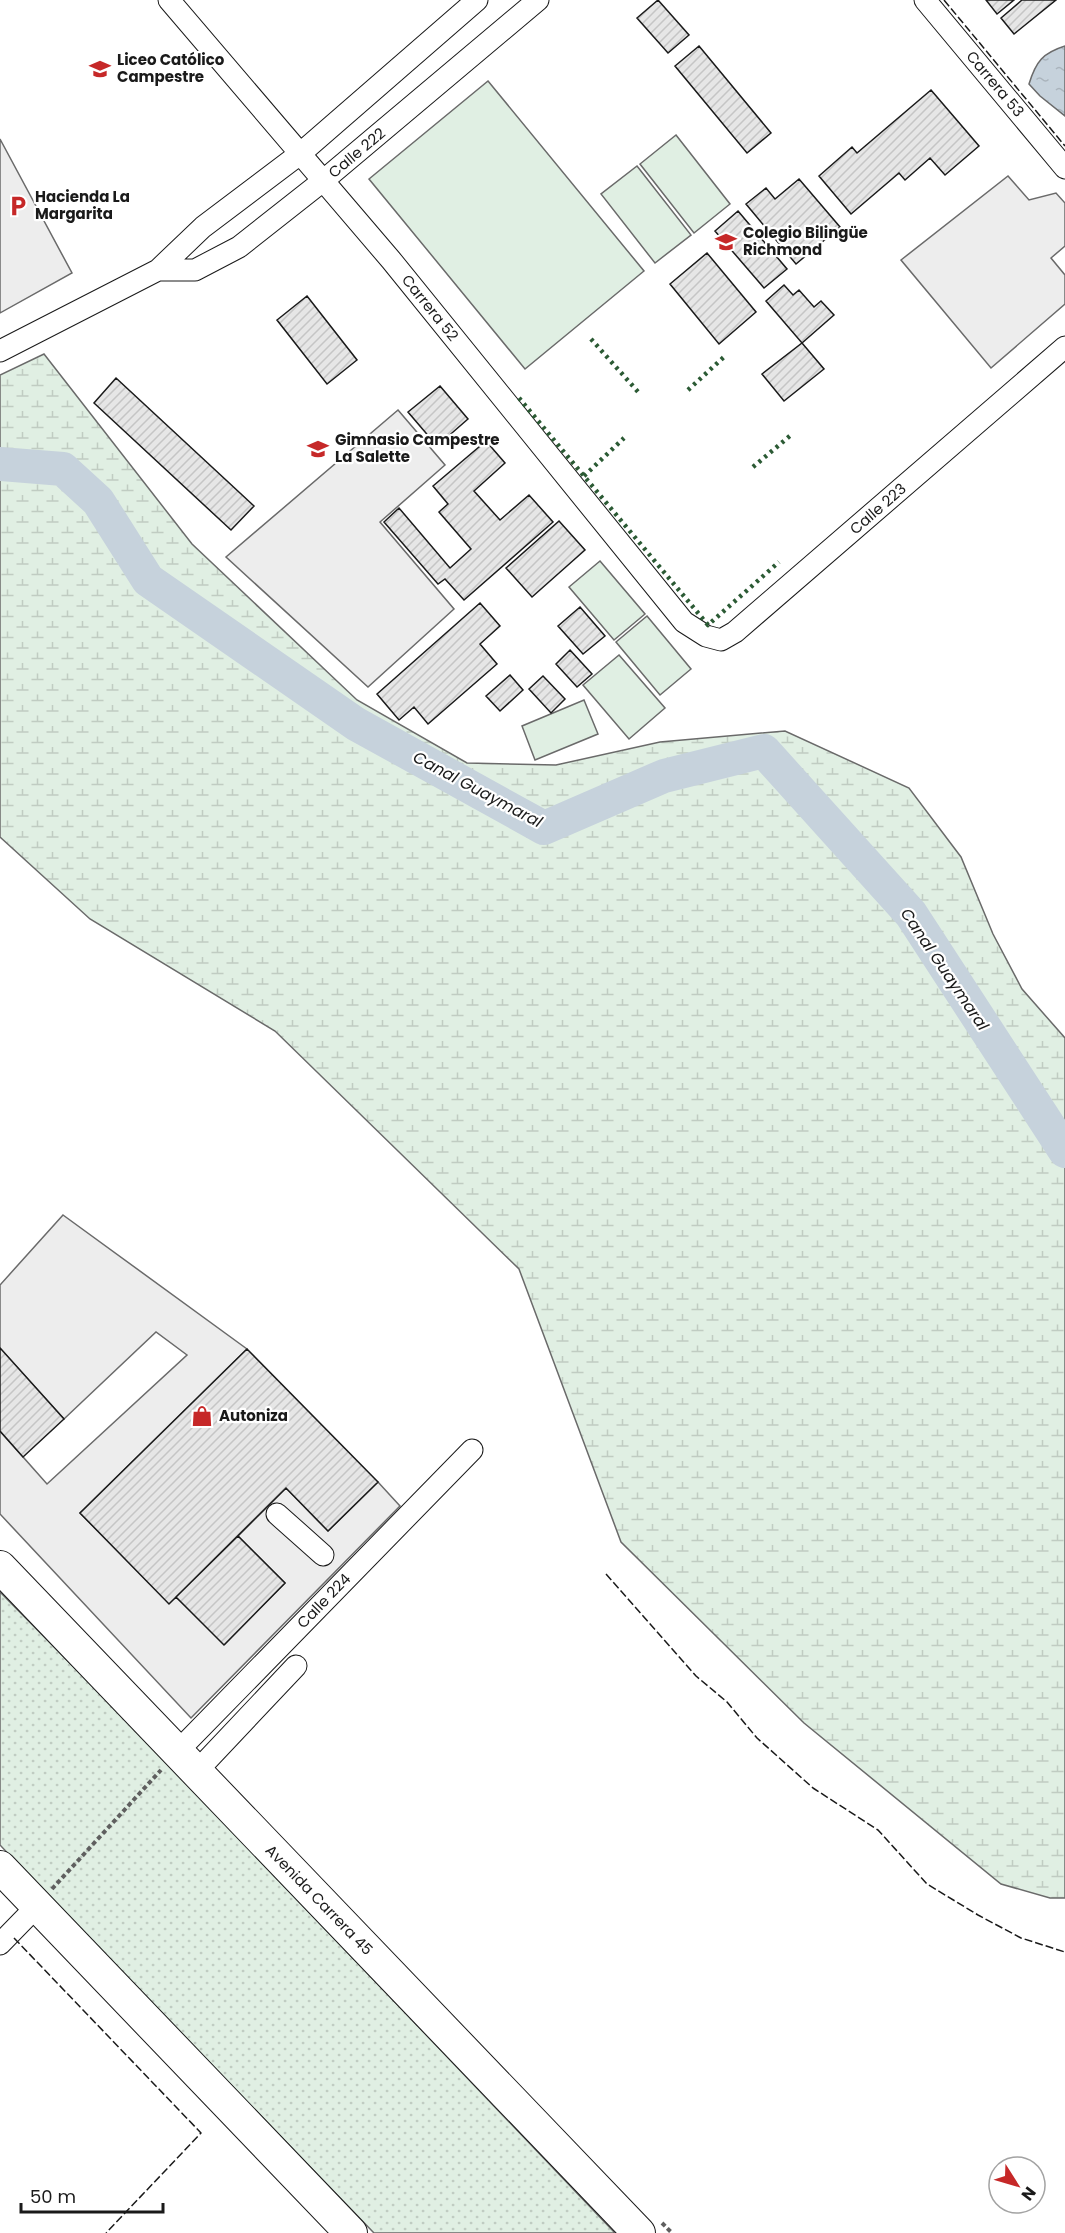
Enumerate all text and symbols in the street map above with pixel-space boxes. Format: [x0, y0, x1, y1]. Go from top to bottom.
street label: Carrera 53 [962, 46, 1029, 121]
place label: Liceo Católico Campestre [117, 49, 225, 87]
school or university icon: Liceo Católico Campestre [88, 57, 112, 81]
street label: Calle 222 [324, 123, 390, 183]
place label: Hacienda La Margarita [35, 186, 130, 224]
parking icon: Hacienda La Margarita [6, 194, 30, 218]
place label: Colegio Bilingüe Richmond [743, 222, 868, 260]
school or university icon: Colegio Bilingüe Richmond [714, 230, 738, 254]
street label: Carrera 52 [397, 270, 464, 345]
place label: Gimnasio Campestre La Salette [335, 429, 500, 467]
school or university icon: Gimnasio Campestre La Salette [306, 437, 330, 461]
street label: Calle 223 [845, 478, 910, 539]
water label: Canal Guaymaral [409, 746, 547, 833]
water label: Canal Guaymaral [895, 903, 994, 1035]
shop icon: Autoniza [190, 1404, 214, 1428]
place label: Autoniza [219, 1405, 288, 1426]
street label: Calle 224 [292, 1569, 355, 1633]
street label: Avenida Carrera 45 [261, 1840, 378, 1960]
north arrow [987, 2155, 1047, 2215]
scale bar [21, 2176, 164, 2214]
text: N [1016, 2182, 1041, 2205]
text: 50 m [30, 2184, 76, 2209]

